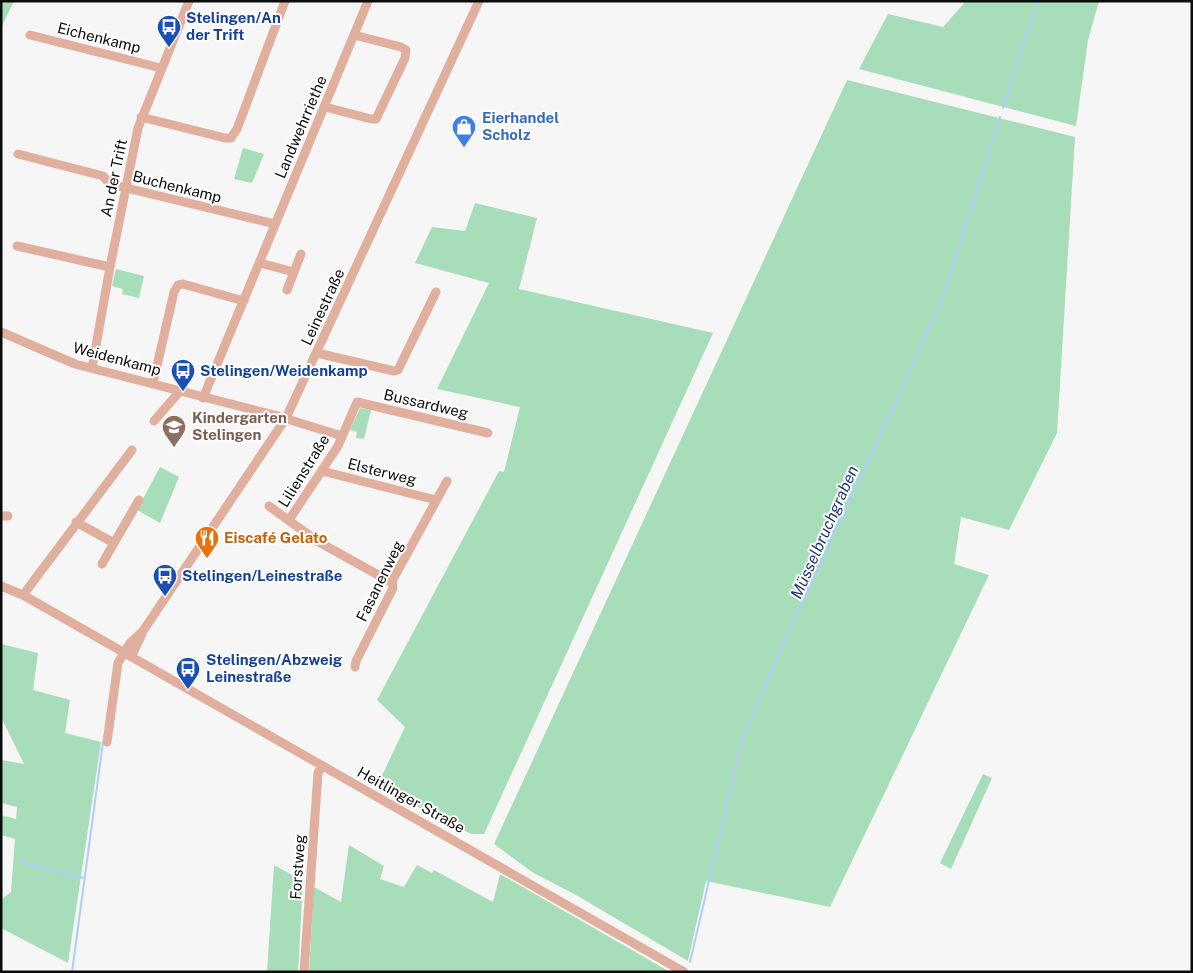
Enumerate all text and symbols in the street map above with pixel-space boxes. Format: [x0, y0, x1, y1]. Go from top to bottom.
place label: Stelingen/An der Trift [186, 9, 281, 43]
bus stop icon: Stelingen/An der Trift [156, 14, 182, 48]
street label: Eichenkamp [56, 19, 143, 56]
street label: Landwehrriethe [271, 73, 330, 181]
place label: Eierhandel Scholz [482, 109, 559, 143]
shop icon: Eierhandel Scholz [451, 114, 477, 148]
street label: An der Trift [97, 137, 130, 218]
street label: Buchenkamp [131, 167, 223, 206]
street label: Leinestraße [297, 266, 348, 348]
street label: Weidenkamp [71, 339, 163, 378]
bus stop icon: Stelingen/Weidenkamp [170, 358, 196, 392]
place label: Stelingen/Weidenkamp [200, 362, 368, 379]
street label: Bussardweg [382, 386, 470, 421]
place label: Kindergarten Stelingen [192, 409, 287, 443]
school or university icon: Kindergarten Stelingen [161, 414, 187, 448]
street label: Lilienstraße [275, 431, 333, 510]
street label: Elsterweg [346, 455, 418, 488]
water label: Müsselbruchgraben [787, 463, 862, 602]
restaurant icon: Eiscafé Gelato [194, 525, 220, 559]
place label: Eiscafé Gelato [224, 529, 328, 546]
street label: Fasanenweg [353, 538, 406, 624]
bus stop icon: Stelingen/Leinestraße [152, 563, 178, 597]
place label: Stelingen/Leinestraße [182, 567, 343, 584]
place label: Stelingen/Abzweig Leinestraße [206, 651, 343, 685]
bus stop icon: Stelingen/Abzweig Leinestraße [175, 656, 201, 690]
street label: Heitlinger Straße [355, 763, 468, 836]
street label: Forstweg [287, 834, 308, 900]

